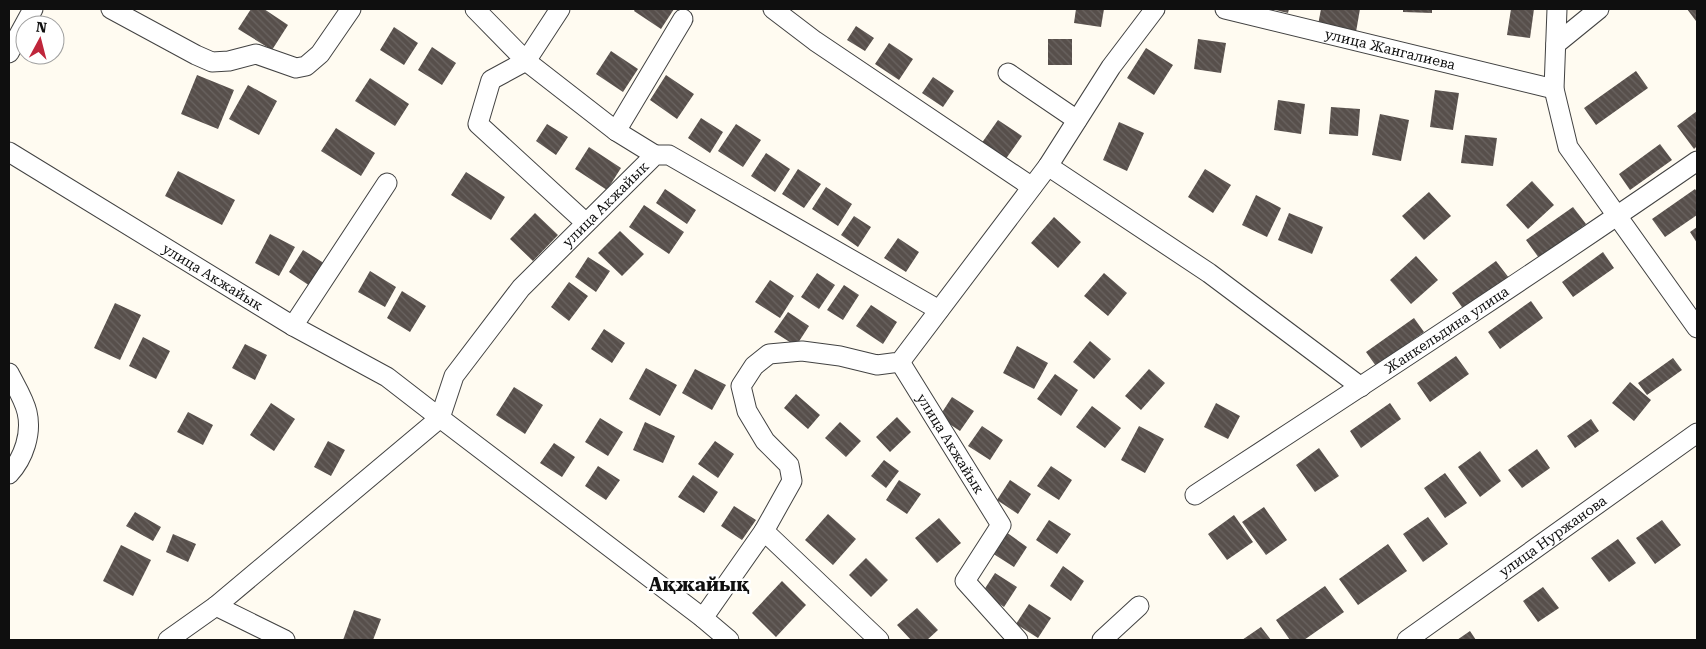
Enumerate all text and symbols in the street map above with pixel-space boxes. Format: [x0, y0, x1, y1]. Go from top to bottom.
north arrow [15, 15, 65, 65]
text: N [35, 18, 48, 36]
street label: улица Жангалиева [1323, 26, 1457, 73]
street label: улица Акжайык [559, 158, 652, 250]
street label: улица Акжайык [160, 240, 266, 314]
street label: Жанкельдина улица [1382, 283, 1512, 376]
street label: улица Акжайык [914, 391, 988, 497]
street label: улица Нуржанова [1496, 492, 1610, 580]
district label: Ақжайық [649, 573, 749, 596]

